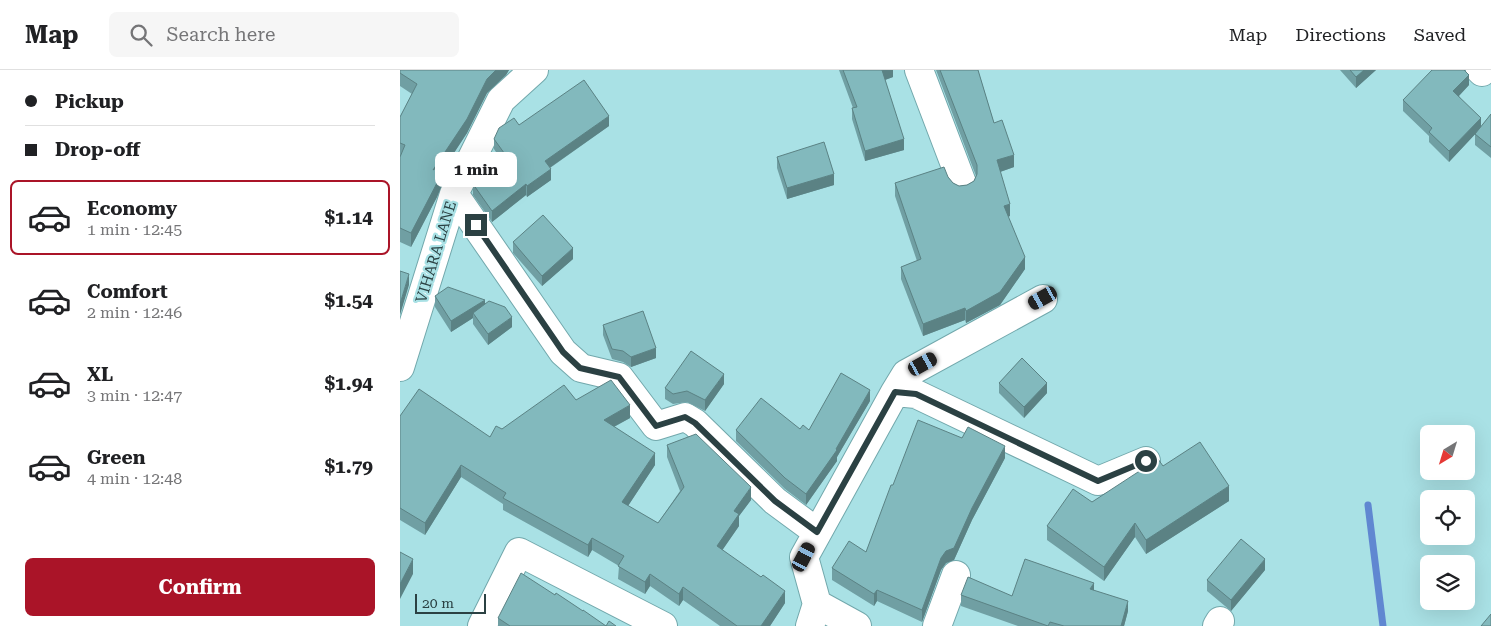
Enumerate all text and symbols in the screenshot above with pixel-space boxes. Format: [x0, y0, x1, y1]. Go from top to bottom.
search box [109, 12, 459, 57]
text: Map [25, 21, 79, 49]
icon: search [127, 21, 155, 49]
text: Search here [167, 23, 275, 46]
text: Map [1229, 24, 1267, 45]
text: Directions [1295, 24, 1386, 45]
text: Saved [1414, 24, 1466, 45]
text: Pickup [55, 90, 124, 113]
text: Drop-off [55, 138, 140, 161]
callout: 1 min [435, 152, 517, 188]
text: 1 min [454, 160, 498, 179]
icon: car [27, 195, 72, 240]
text: Economy [87, 197, 177, 220]
street label: VIHARA LANE [412, 199, 460, 305]
text: $1.14 [324, 206, 373, 229]
route end [465, 214, 487, 236]
text: 1 min · 12:45 [87, 220, 182, 239]
icon: car [27, 278, 72, 323]
text: Comfort [87, 280, 168, 303]
car [1026, 284, 1059, 312]
text: $1.54 [324, 289, 373, 312]
text: 2 min · 12:46 [87, 303, 182, 322]
car [906, 350, 939, 378]
icon: car [27, 361, 72, 406]
text: XL [87, 363, 113, 386]
text: $1.94 [324, 372, 373, 395]
text: 3 min · 12:47 [87, 386, 182, 405]
north arrow [1420, 425, 1475, 480]
map controls [1420, 425, 1475, 610]
icon: car [27, 444, 72, 489]
text: Green [87, 446, 145, 469]
route start [1135, 450, 1157, 472]
text: $1.79 [324, 455, 373, 478]
text: 4 min · 12:48 [87, 469, 182, 488]
button: locate [1420, 490, 1475, 545]
car [790, 540, 817, 574]
button: layers [1420, 555, 1475, 610]
button: Confirm [25, 558, 375, 616]
scale bar [415, 591, 486, 614]
text: 20 m [422, 595, 454, 611]

